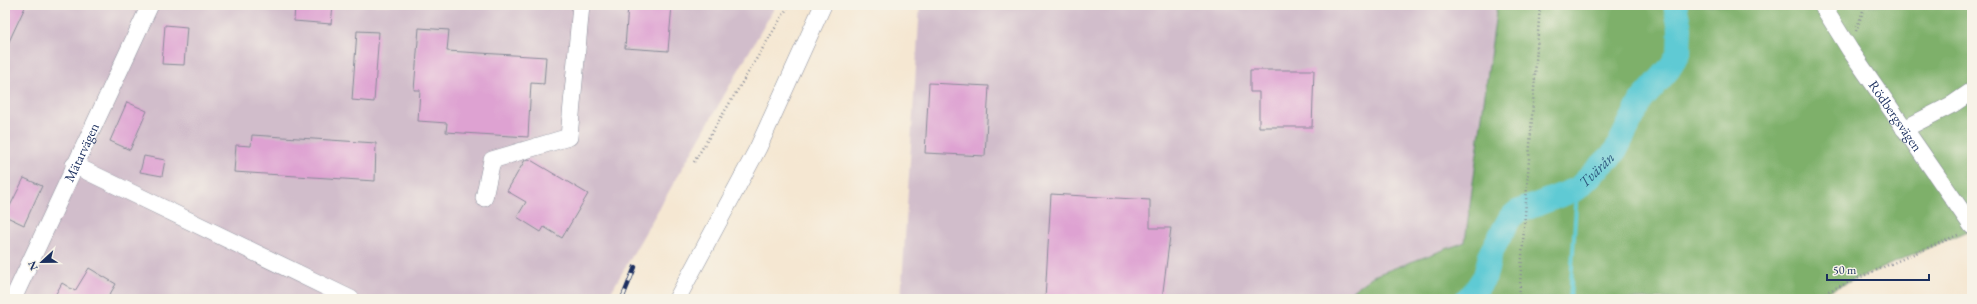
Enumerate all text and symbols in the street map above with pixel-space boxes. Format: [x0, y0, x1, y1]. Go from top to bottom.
street label: Rödbergsvägen [1865, 77, 1927, 155]
street label: Mätarvägen [60, 119, 103, 185]
water label: Tvärån [1574, 148, 1618, 191]
north arrow [22, 242, 62, 282]
scale bar [1827, 256, 1929, 282]
text: N [25, 259, 41, 272]
text: 50 m [1833, 262, 1857, 278]

